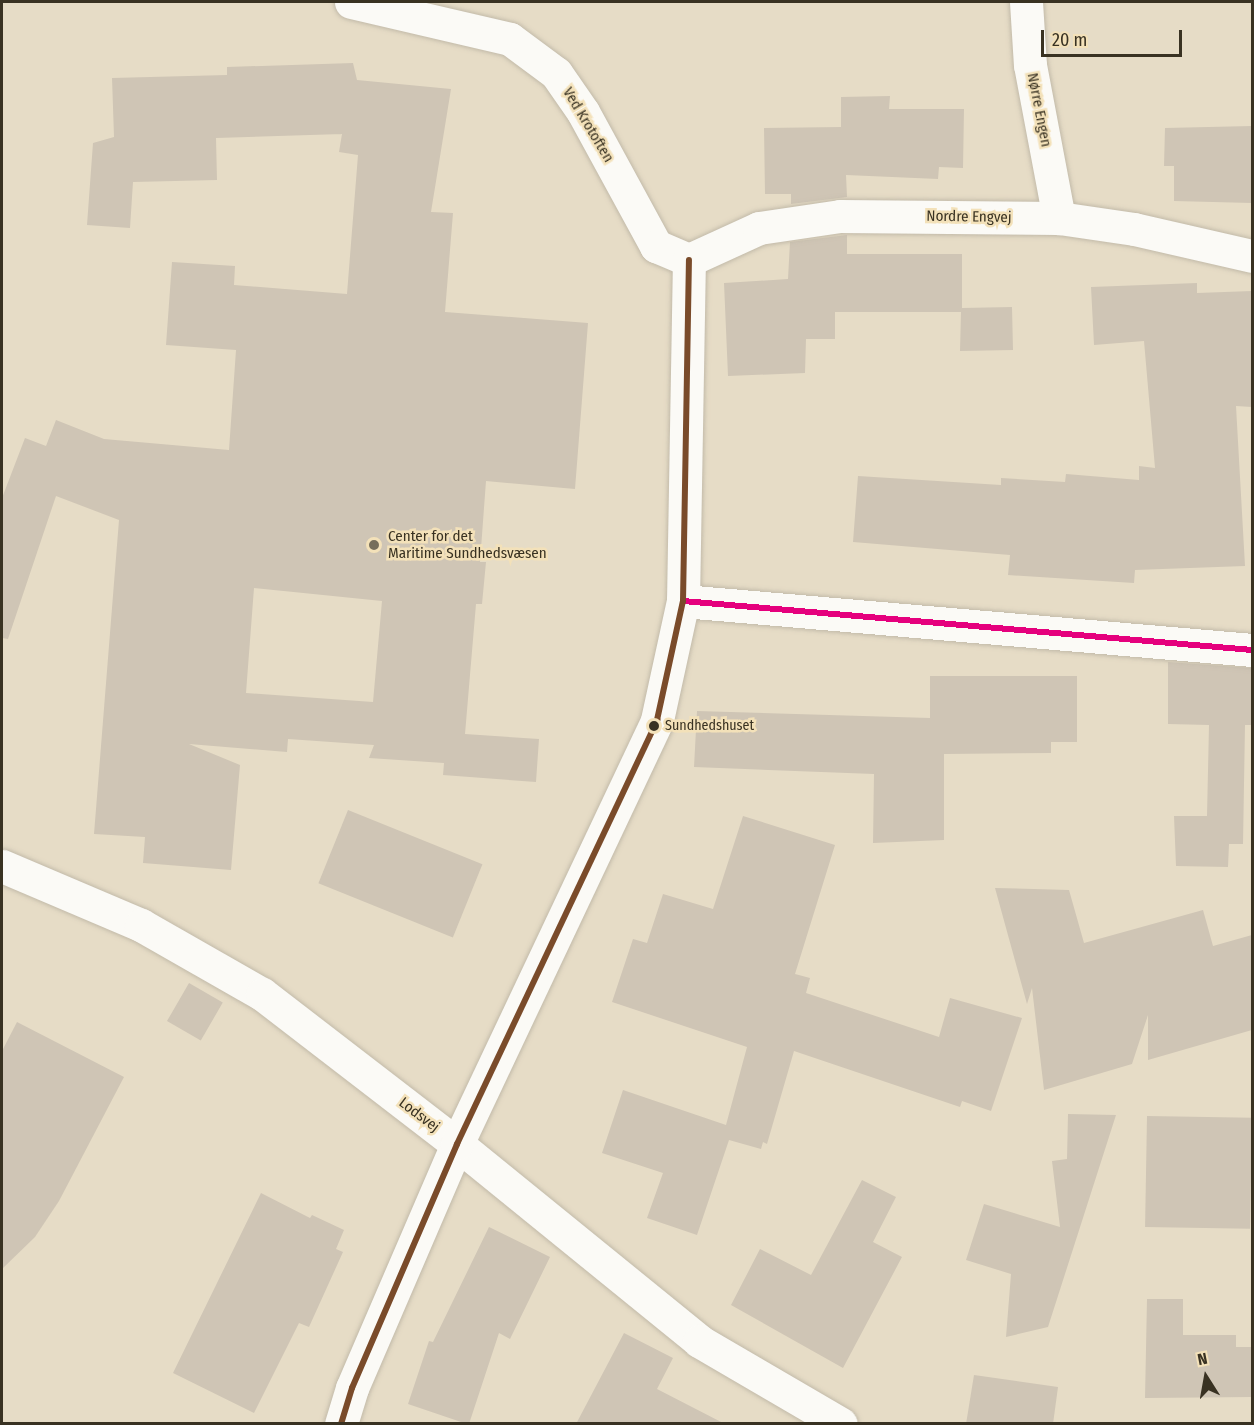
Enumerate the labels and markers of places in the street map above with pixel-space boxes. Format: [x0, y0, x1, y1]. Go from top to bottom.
place label: Center for det Maritime Sundhedsvæsen [388, 527, 547, 562]
marker: Center for det Maritime Sundhedsvæsen [365, 536, 383, 554]
place label: Sundhedshuset [665, 718, 754, 734]
marker: Sundhedshuset [648, 720, 660, 732]

